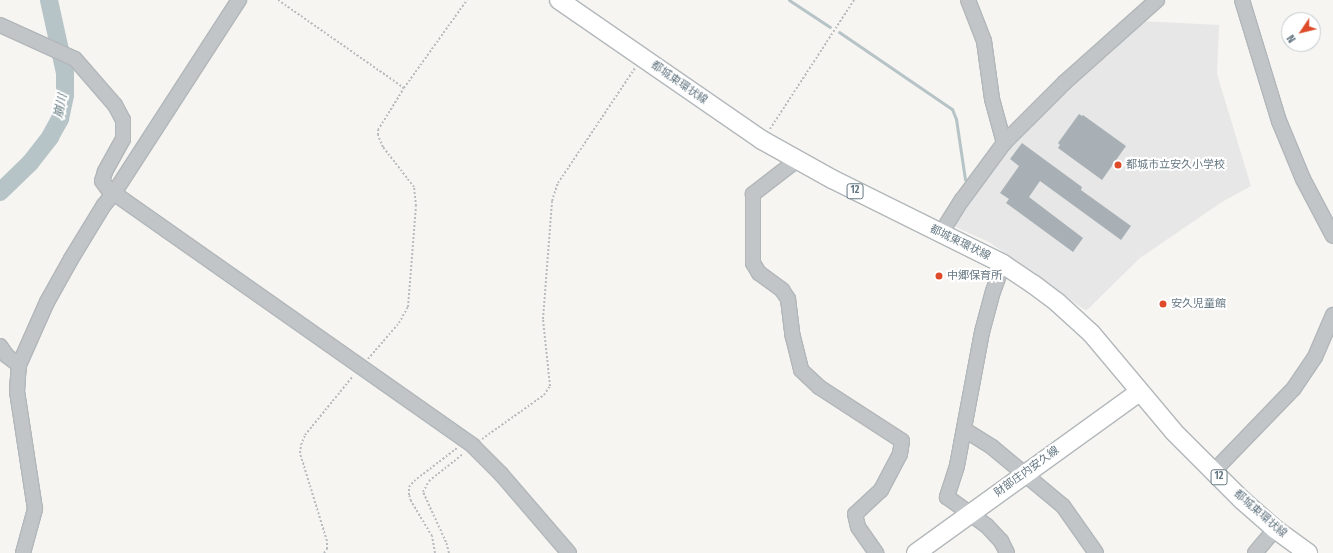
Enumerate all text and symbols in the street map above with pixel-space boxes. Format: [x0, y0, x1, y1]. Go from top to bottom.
north arrow [1281, 12, 1321, 52]
text: N [1284, 32, 1299, 45]
street label: 都城東環状線 [648, 59, 710, 107]
water label: 崩川 [51, 93, 71, 119]
place label: 都城市立安久小学校 [1126, 158, 1225, 172]
marker: 都城市立安久小学校 [1113, 160, 1123, 170]
road number: 12 [846, 183, 864, 199]
street label: 都城東環状線 [927, 223, 993, 263]
place label: 中郷保育所 [947, 269, 1002, 283]
marker: 中郷保育所 [934, 271, 944, 281]
place label: 安久児童館 [1171, 297, 1226, 311]
marker: 安久児童館 [1158, 299, 1168, 309]
street label: 財部庄内安久線 [992, 444, 1062, 500]
road number: 12 [1210, 469, 1228, 485]
street label: 都城東環状線 [1231, 487, 1289, 541]

